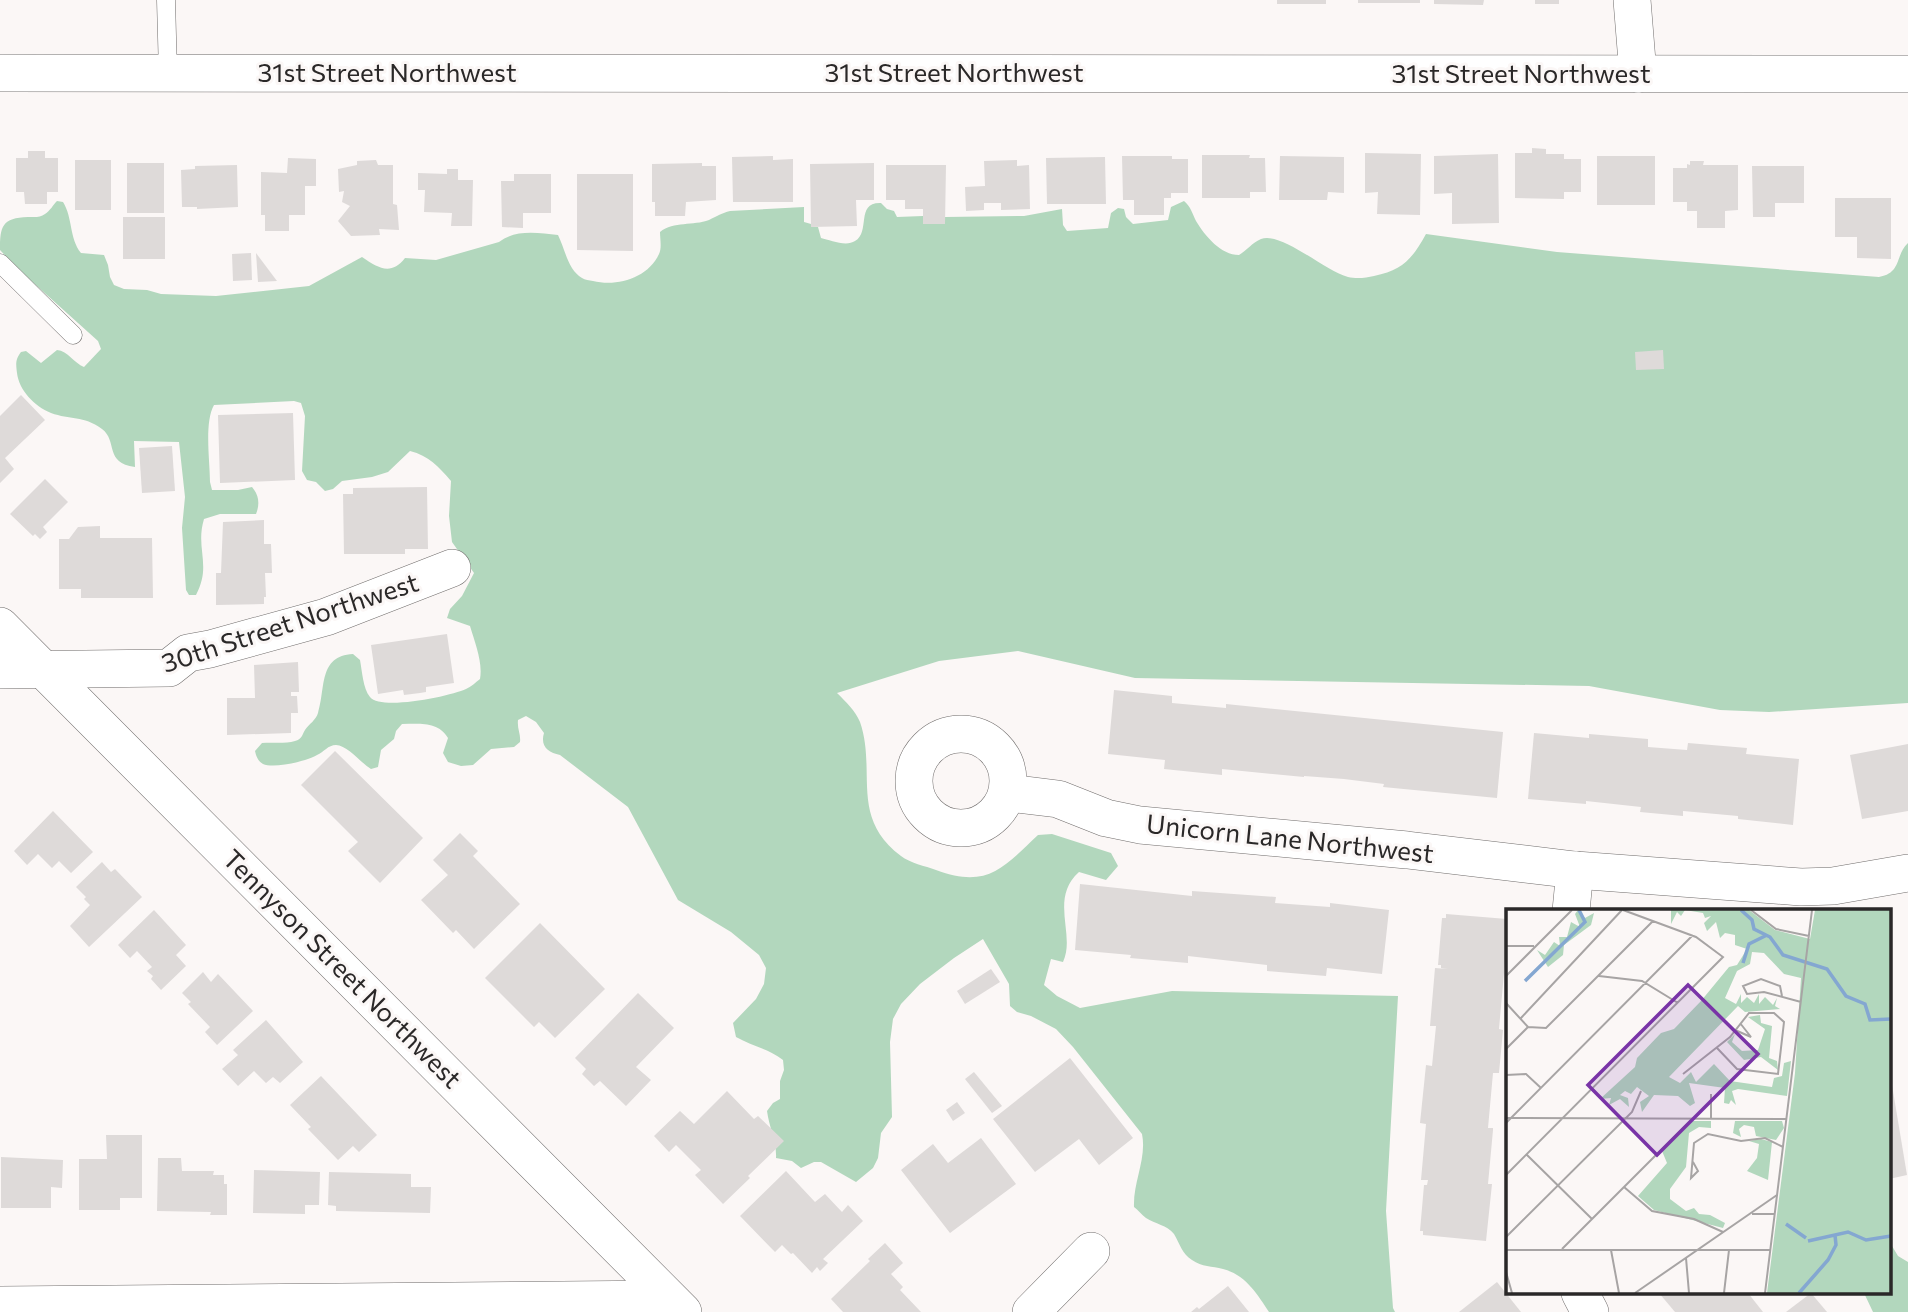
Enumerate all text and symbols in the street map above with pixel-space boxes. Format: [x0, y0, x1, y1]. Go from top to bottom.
street label: 31st Street Northwest [257, 56, 517, 87]
street label: 31st Street Northwest [824, 56, 1084, 87]
street label: 31st Street Northwest [1391, 57, 1651, 88]
street label: 30th Street Northwest [157, 565, 422, 678]
street label: Unicorn Lane Northwest [1145, 807, 1435, 868]
street label: Tennyson Street Northwest [217, 842, 469, 1094]
inset map [1506, 909, 1890, 1294]

